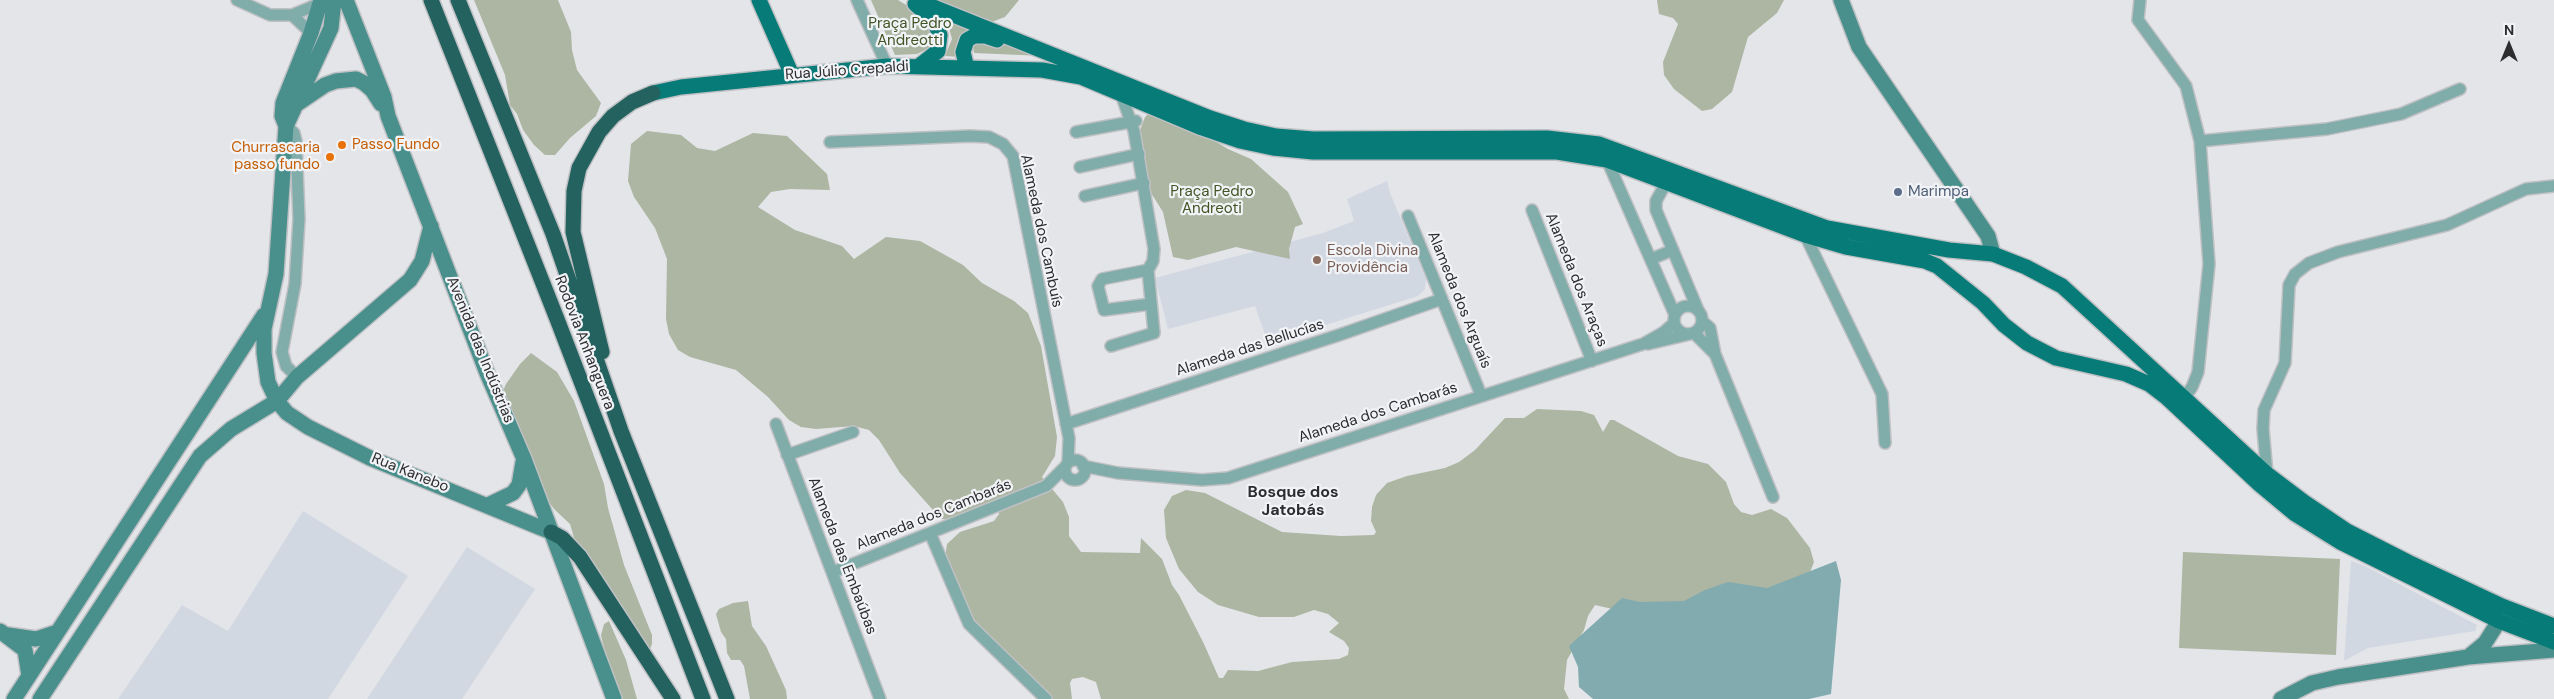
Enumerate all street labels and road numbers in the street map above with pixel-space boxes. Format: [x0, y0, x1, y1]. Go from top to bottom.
street label: Rua Júlio Crepaldi [785, 58, 909, 84]
street label: Alameda dos Cambuís [1016, 153, 1066, 309]
street label: Alameda dos Araças [1541, 210, 1611, 350]
street label: Alameda dos Arguaís [1423, 229, 1495, 371]
street label: Rodovia Anhanguera [550, 273, 618, 413]
street label: Avenida das Indústrias [442, 274, 518, 426]
street label: Alameda das Bellucías [1174, 316, 1326, 380]
street label: Alameda dos Cambarás [1296, 379, 1460, 447]
street label: Rua Kanebo [369, 449, 451, 497]
street label: Alameda das Embaúbas [804, 475, 880, 637]
street label: Alameda dos Cambarás [854, 476, 1014, 554]

